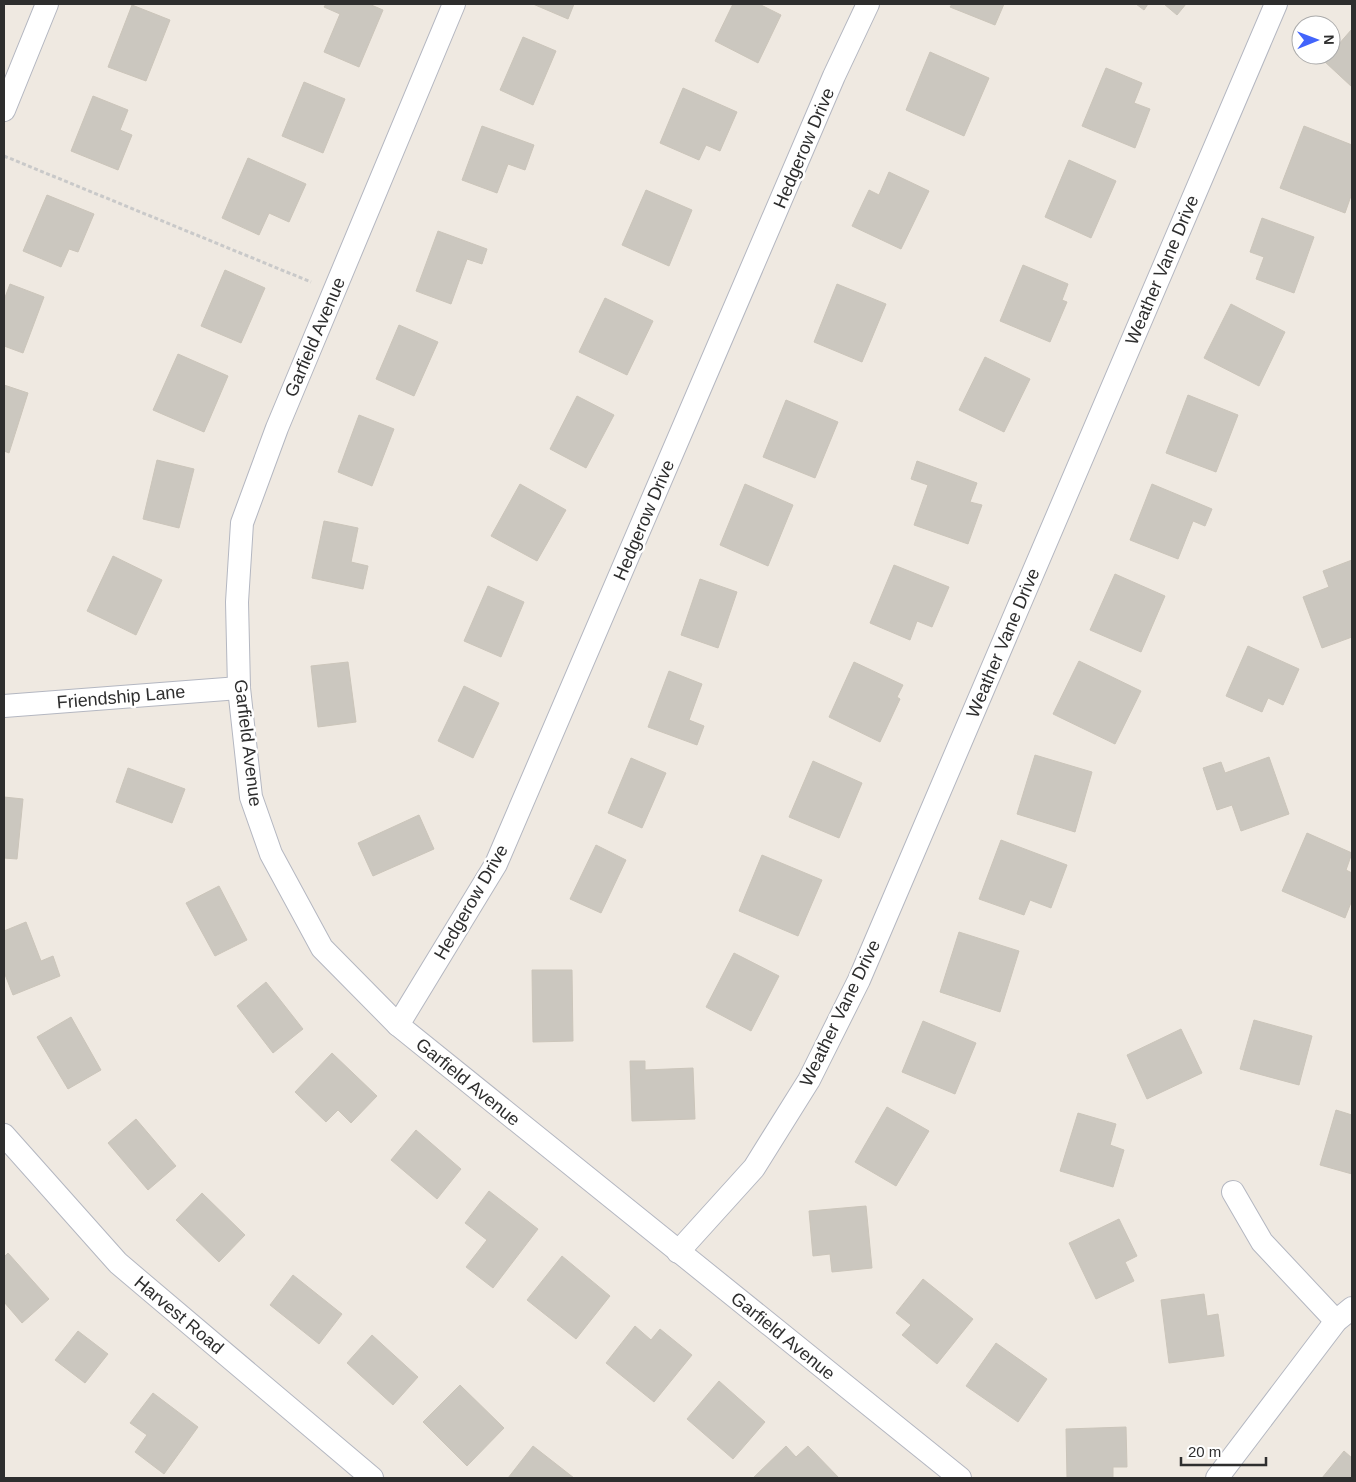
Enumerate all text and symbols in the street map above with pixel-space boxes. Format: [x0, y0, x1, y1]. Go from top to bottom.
north arrow [1291, 15, 1341, 65]
text: N [1321, 35, 1337, 45]
street label: Hedgerow Drive [770, 85, 838, 211]
street label: Weather Vane Drive [1121, 192, 1203, 348]
street label: Garfield Avenue [281, 274, 349, 400]
street label: Hedgerow Drive [610, 457, 678, 583]
street label: Weather Vane Drive [962, 565, 1044, 721]
street label: Garfield Avenue [230, 678, 266, 808]
street label: Friendship Lane [56, 681, 186, 713]
street label: Hedgerow Drive [430, 841, 512, 963]
street label: Weather Vane Drive [796, 937, 884, 1089]
street label: Garfield Avenue [412, 1034, 524, 1130]
street label: Harvest Road [130, 1272, 228, 1358]
street label: Garfield Avenue [727, 1288, 839, 1384]
scale bar [1181, 1434, 1266, 1466]
text: 20 m [1188, 1443, 1221, 1460]

